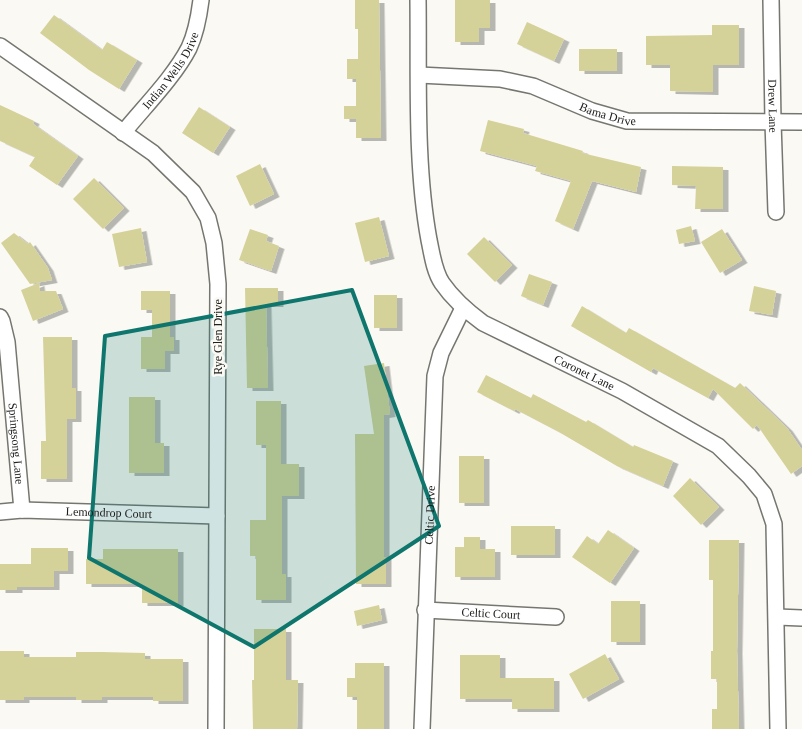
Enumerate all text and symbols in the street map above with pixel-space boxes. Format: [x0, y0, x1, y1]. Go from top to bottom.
street label: Indian Wells Drive [139, 30, 201, 112]
street label: Drew Lane [765, 79, 780, 133]
street label: Bama Drive [577, 99, 636, 128]
street label: Rye Glen Drive [211, 299, 225, 375]
street label: Coronet Lane [552, 352, 617, 393]
street label: Springsong Lane [5, 402, 27, 485]
street label: Celtic Drive [422, 485, 438, 545]
street label: Lemondrop Court [65, 504, 153, 521]
street label: Celtic Court [461, 605, 521, 622]

